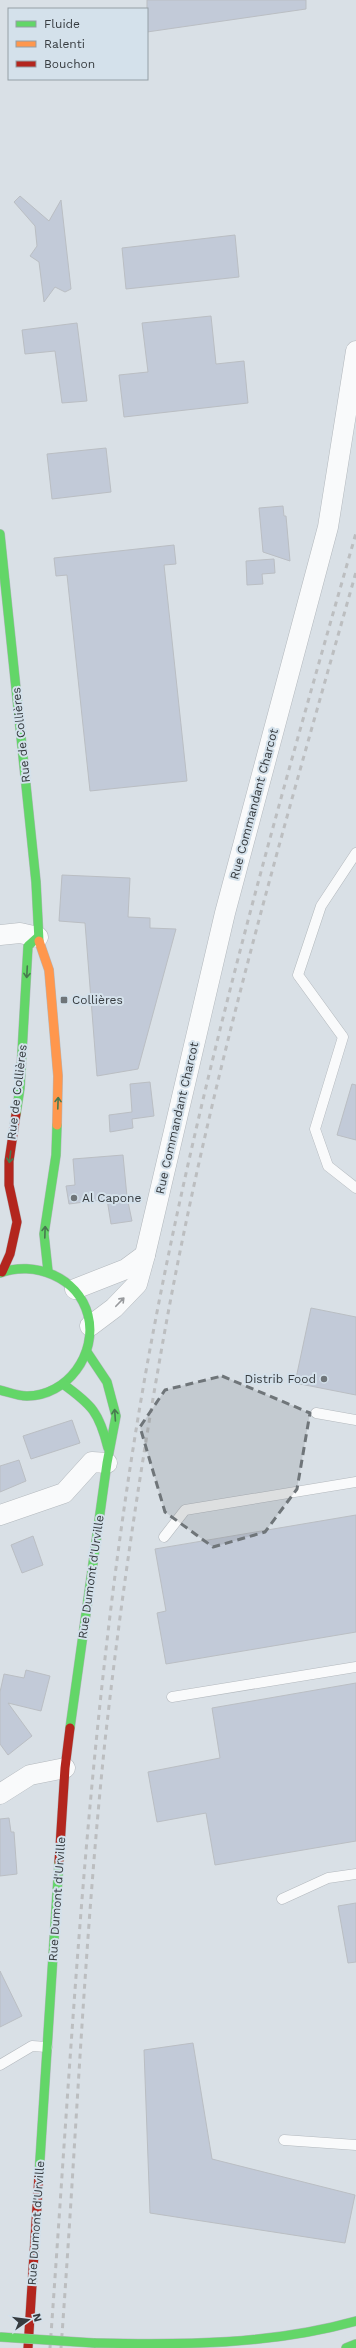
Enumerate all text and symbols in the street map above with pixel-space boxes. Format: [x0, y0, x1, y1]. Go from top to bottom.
legend [8, 8, 148, 80]
text: Fluide [44, 17, 80, 31]
text: Ralenti [44, 37, 85, 51]
text: Bouchon [44, 57, 95, 71]
street label: Rue de Collières [9, 687, 33, 783]
street label: Rue Commandant Charcot [227, 727, 281, 881]
one-way arrow [23, 965, 30, 978]
place label: Collières [72, 993, 123, 1007]
marker: Collières [59, 995, 69, 1005]
street label: Rue Commandant Charcot [153, 1041, 201, 1195]
street label: Rue de Collières [4, 1044, 30, 1140]
one-way arrow [54, 1097, 61, 1110]
one-way arrow [6, 1150, 14, 1163]
place label: Al Capone [82, 1191, 141, 1205]
marker: Al Capone [69, 1193, 79, 1203]
one-way arrow [41, 1226, 49, 1239]
one-way arrow [115, 1297, 125, 1307]
place label: Distrib Food [245, 1372, 316, 1386]
marker: Distrib Food [319, 1374, 329, 1384]
one-way arrow [111, 1409, 118, 1422]
street label: Rue Dumont d'Urville [75, 1514, 107, 1640]
street label: Rue Dumont d'Urville [46, 1836, 68, 1962]
street label: Rue Dumont d'Urville [25, 2160, 47, 2286]
north arrow [8, 2300, 48, 2340]
text: N [30, 2312, 45, 2323]

